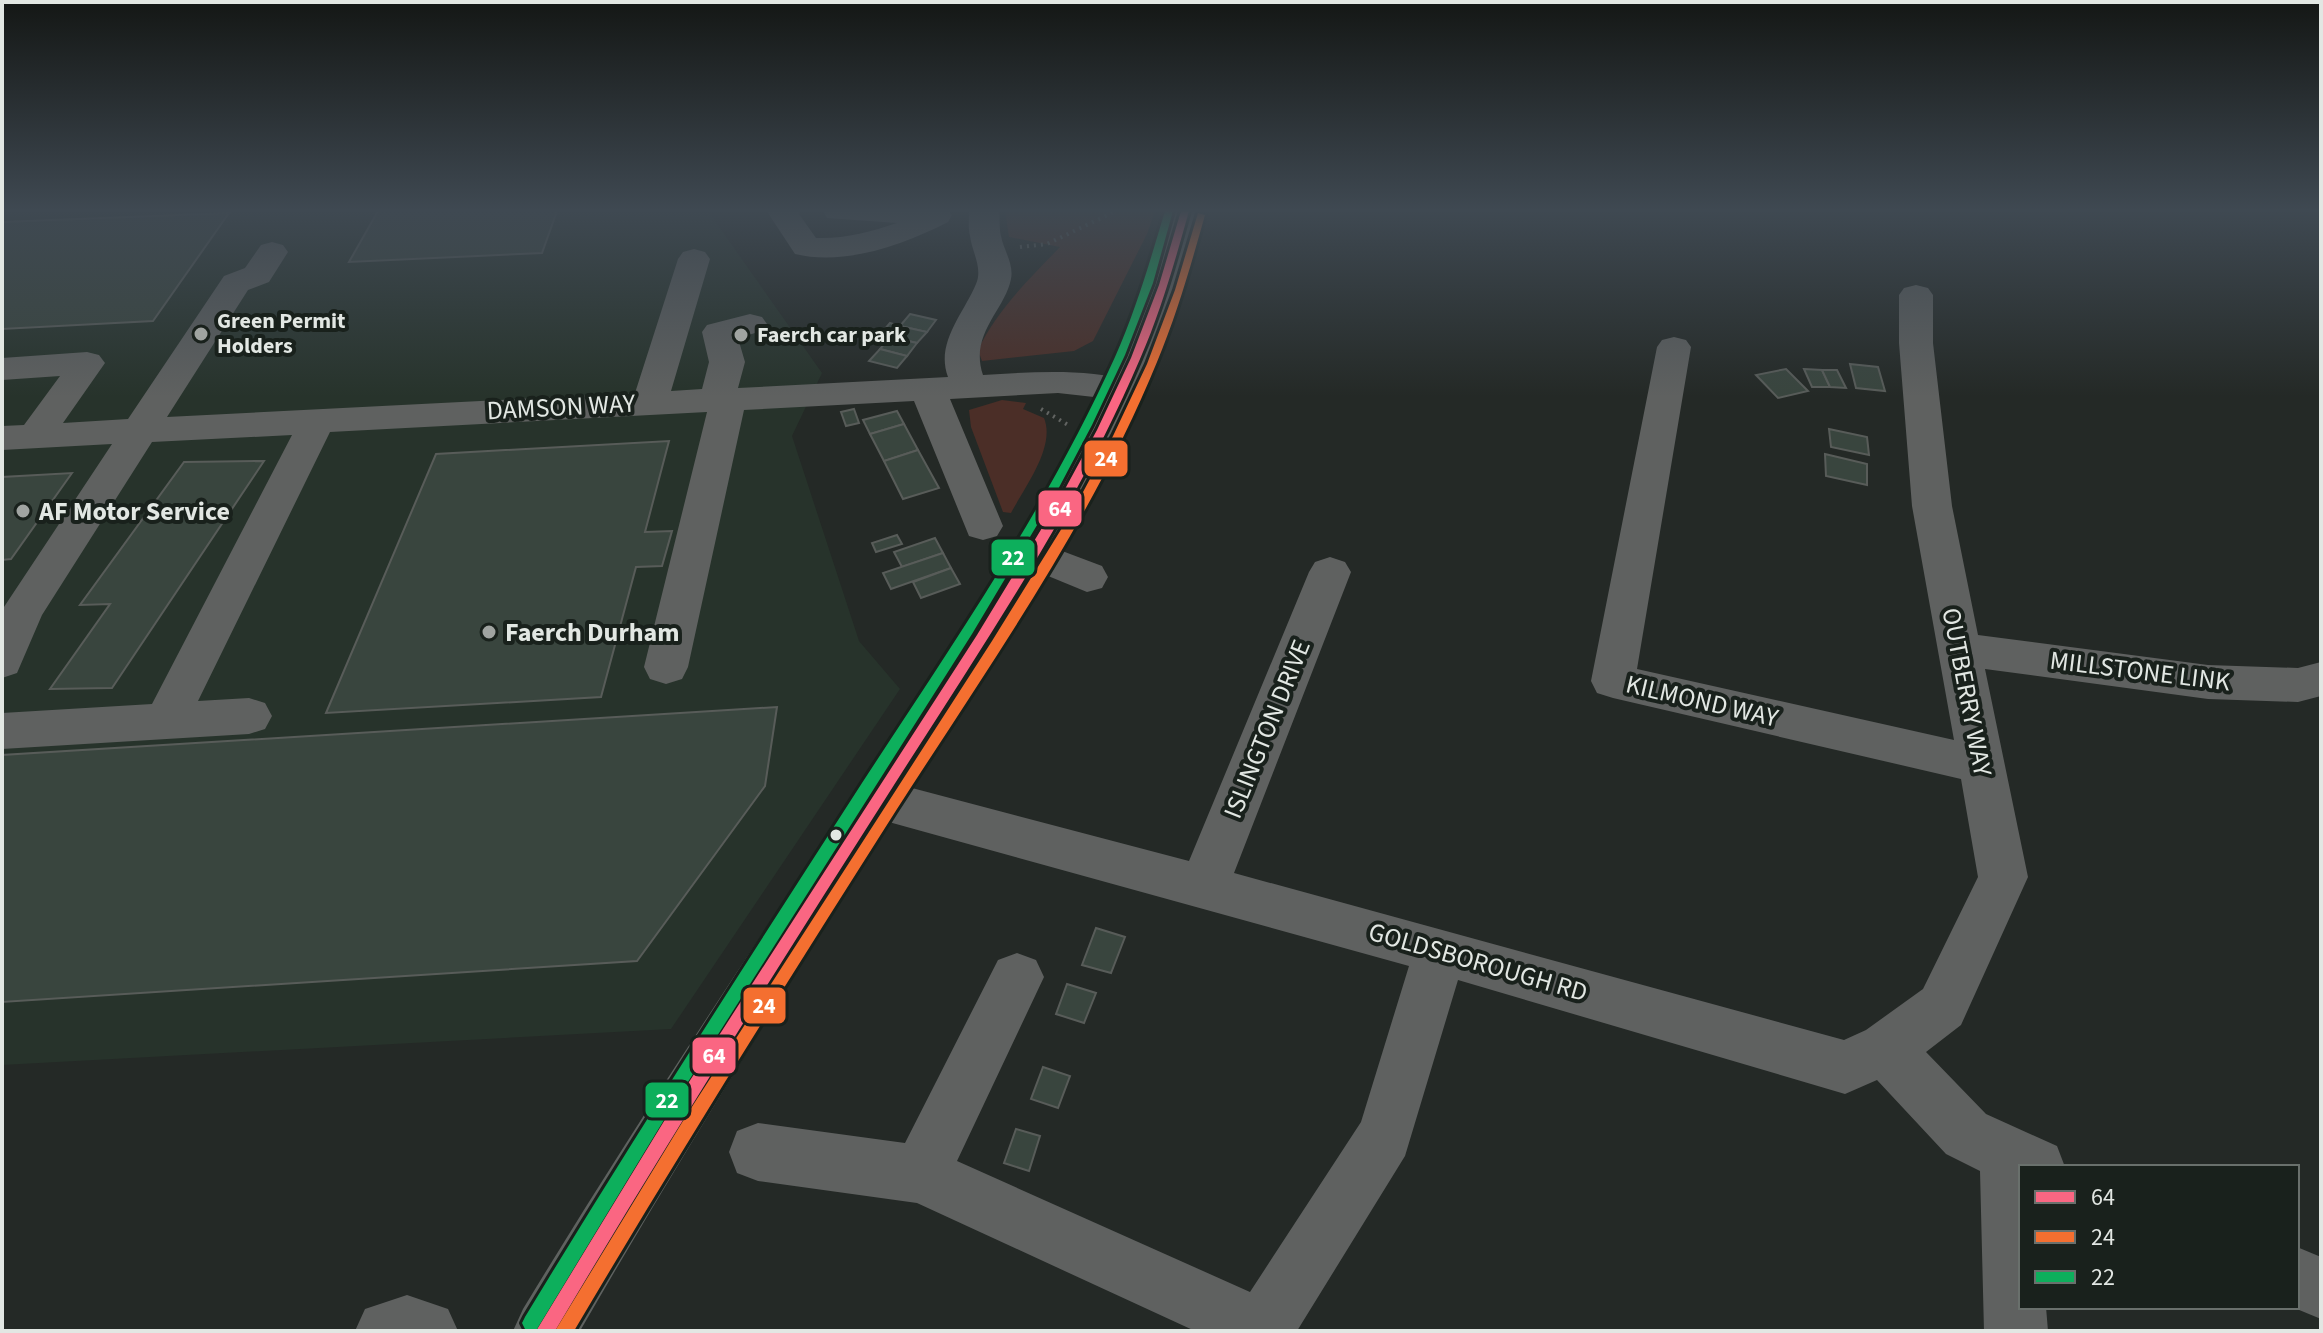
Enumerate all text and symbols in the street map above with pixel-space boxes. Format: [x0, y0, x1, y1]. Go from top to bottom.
place label: Green Permit Holders [217, 305, 346, 362]
place label: Faerch car park [757, 319, 906, 351]
marker: Green Permit Holders [192, 325, 210, 343]
marker: Faerch car park [732, 326, 750, 344]
street label: DAMSON WAY [486, 385, 637, 429]
line badge: 24 [1083, 439, 1129, 478]
text: 24 [1094, 443, 1118, 475]
line badge: 64 [1037, 489, 1083, 528]
place label: AF Motor Service [38, 493, 230, 530]
text: 64 [1048, 493, 1072, 525]
marker: AF Motor Service [14, 502, 32, 520]
line badge: 22 [990, 538, 1036, 577]
text: 22 [1001, 542, 1025, 574]
street label: OUTBERRY WAY [1933, 605, 2002, 780]
place label: Faerch Durham [505, 614, 680, 651]
marker: Faerch Durham [480, 623, 498, 641]
street label: ISLINGTON DRIVE [1214, 634, 1320, 824]
street label: MILLSTONE LINK [2048, 642, 2232, 700]
street label: KILMOND WAY [1622, 666, 1782, 737]
unlabelled marker [828, 827, 844, 843]
street label: GOLDSBOROUGH RD [1364, 913, 1592, 1011]
line badge: 24 [742, 986, 787, 1025]
text: 24 [752, 990, 776, 1022]
line badge: 64 [691, 1036, 737, 1075]
text: 64 [702, 1040, 726, 1072]
line badge: 22 [644, 1081, 690, 1119]
text: 22 [655, 1085, 679, 1117]
legend [2019, 1165, 2299, 1309]
text: 64 [2091, 1180, 2115, 1215]
text: 24 [2091, 1220, 2115, 1255]
text: 22 [2091, 1260, 2115, 1295]

